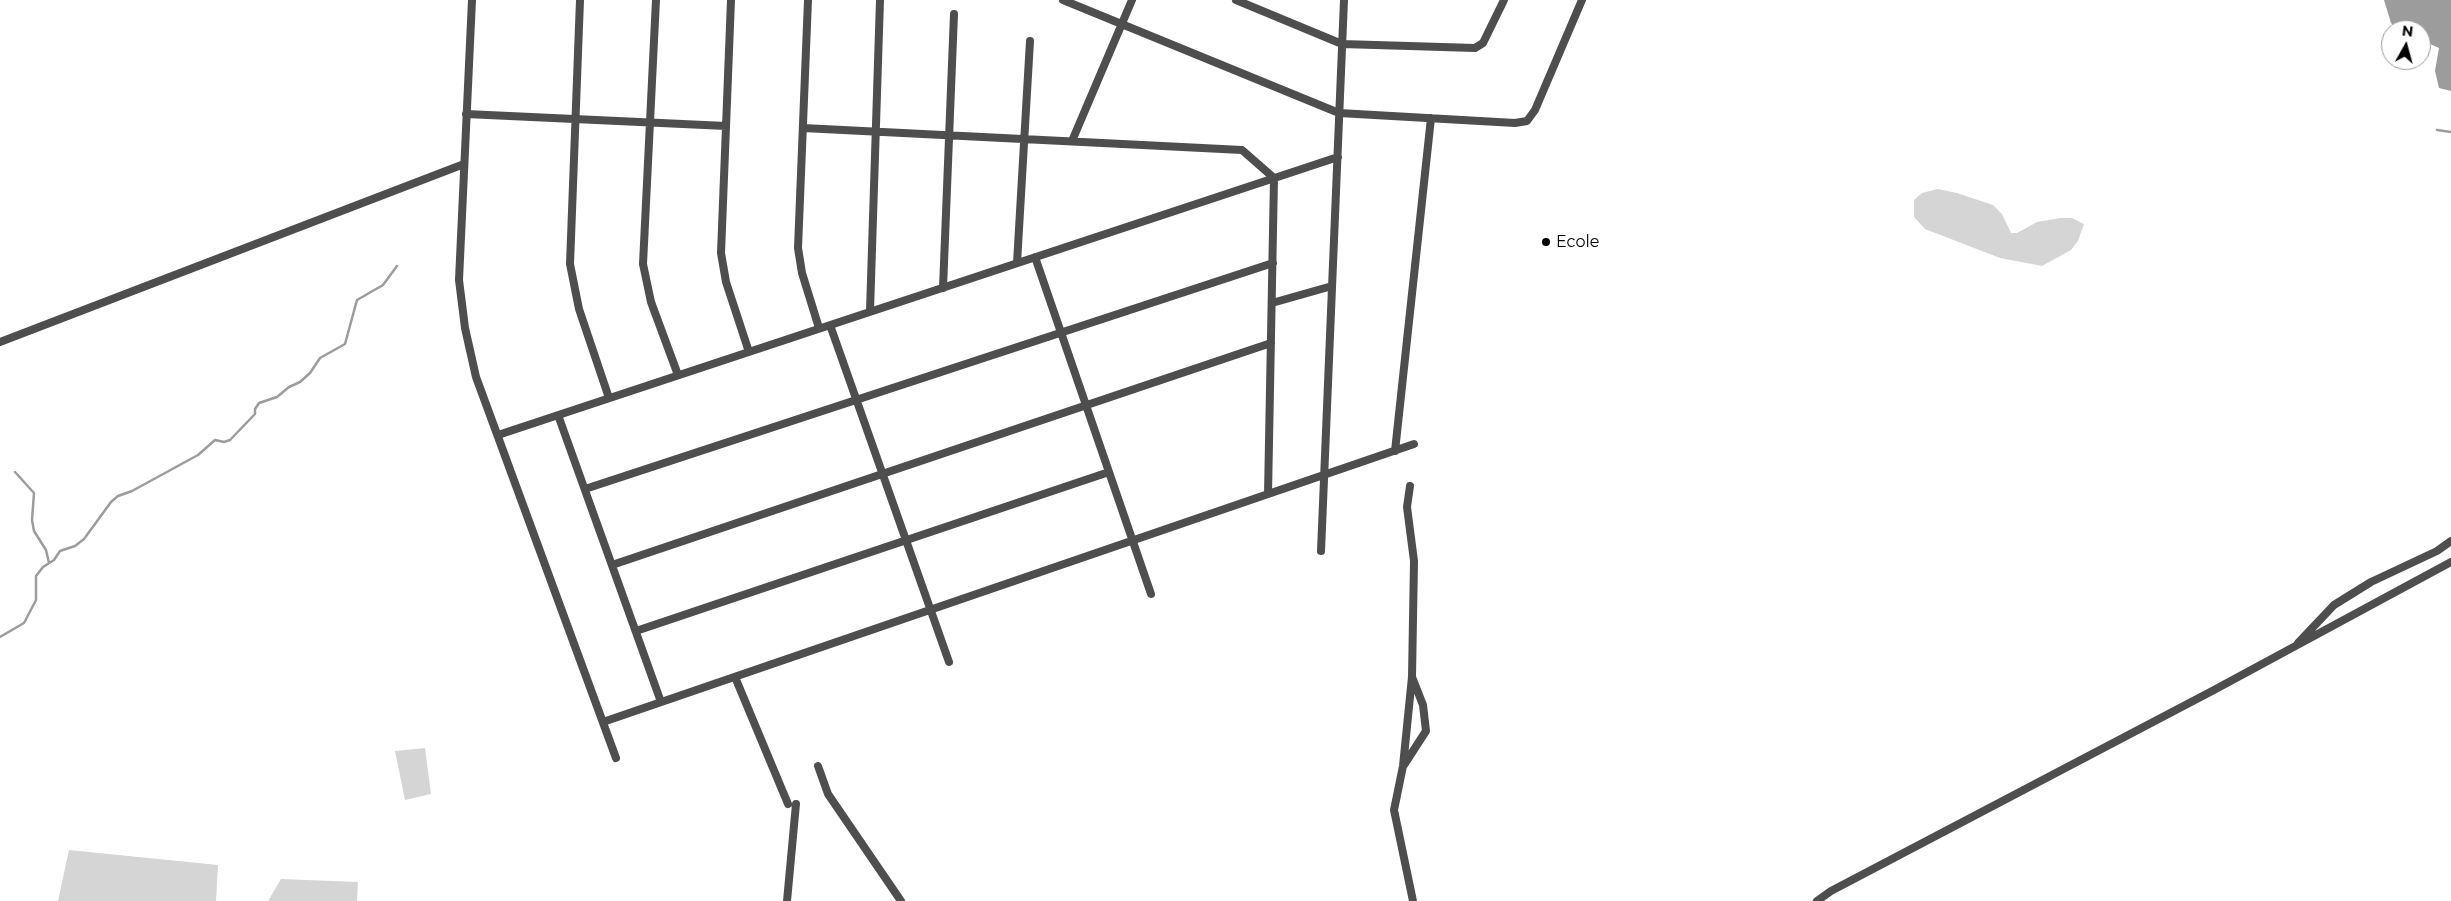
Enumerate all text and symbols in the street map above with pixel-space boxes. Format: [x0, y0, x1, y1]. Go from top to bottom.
north arrow [2381, 20, 2431, 70]
text: N [2401, 21, 2414, 41]
place label: Ecole [1556, 232, 1599, 252]
marker: Ecole [1540, 236, 1552, 248]

